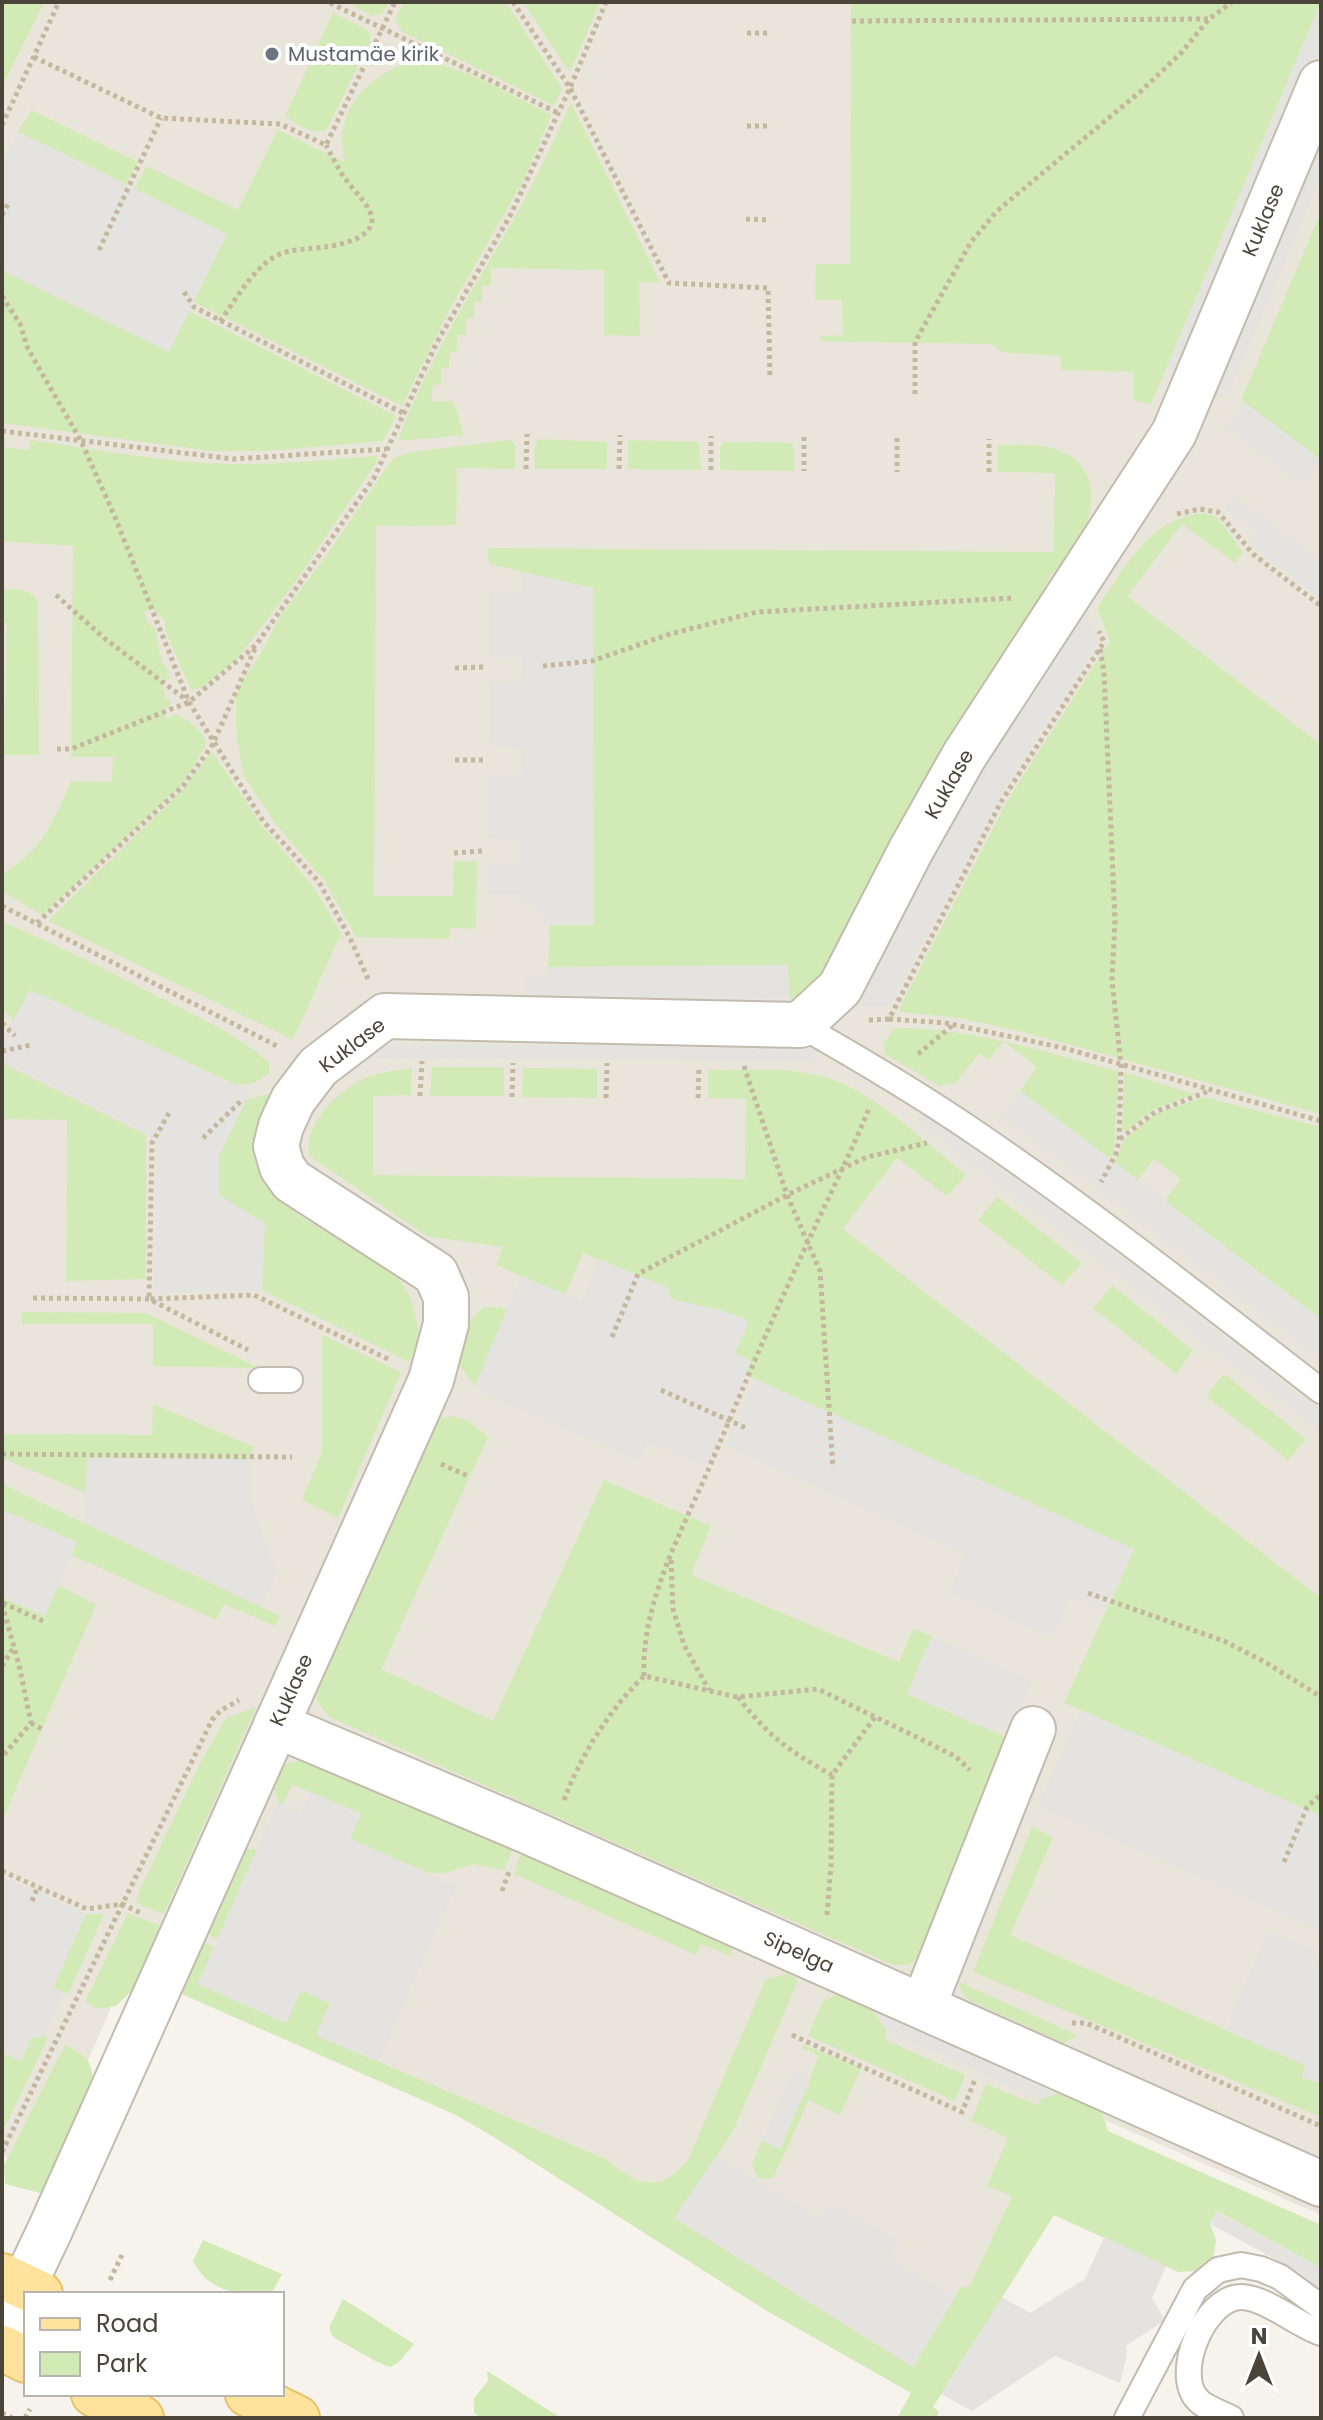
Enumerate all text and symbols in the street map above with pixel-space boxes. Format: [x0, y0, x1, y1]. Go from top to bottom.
place label: Mustamäe kirik [288, 40, 440, 68]
marker: Mustamäe kirik [263, 45, 281, 63]
street label: Kuklase [1235, 179, 1291, 261]
street label: Kuklase [918, 744, 980, 824]
street label: Kuklase [313, 1011, 391, 1079]
street label: Kuklase [263, 1649, 319, 1731]
street label: Sipelga [759, 1924, 839, 1980]
legend [24, 2292, 284, 2396]
text: Road [96, 2307, 158, 2340]
north arrow [1219, 2316, 1299, 2396]
text: N [1251, 2321, 1267, 2352]
text: Park [96, 2347, 148, 2380]

